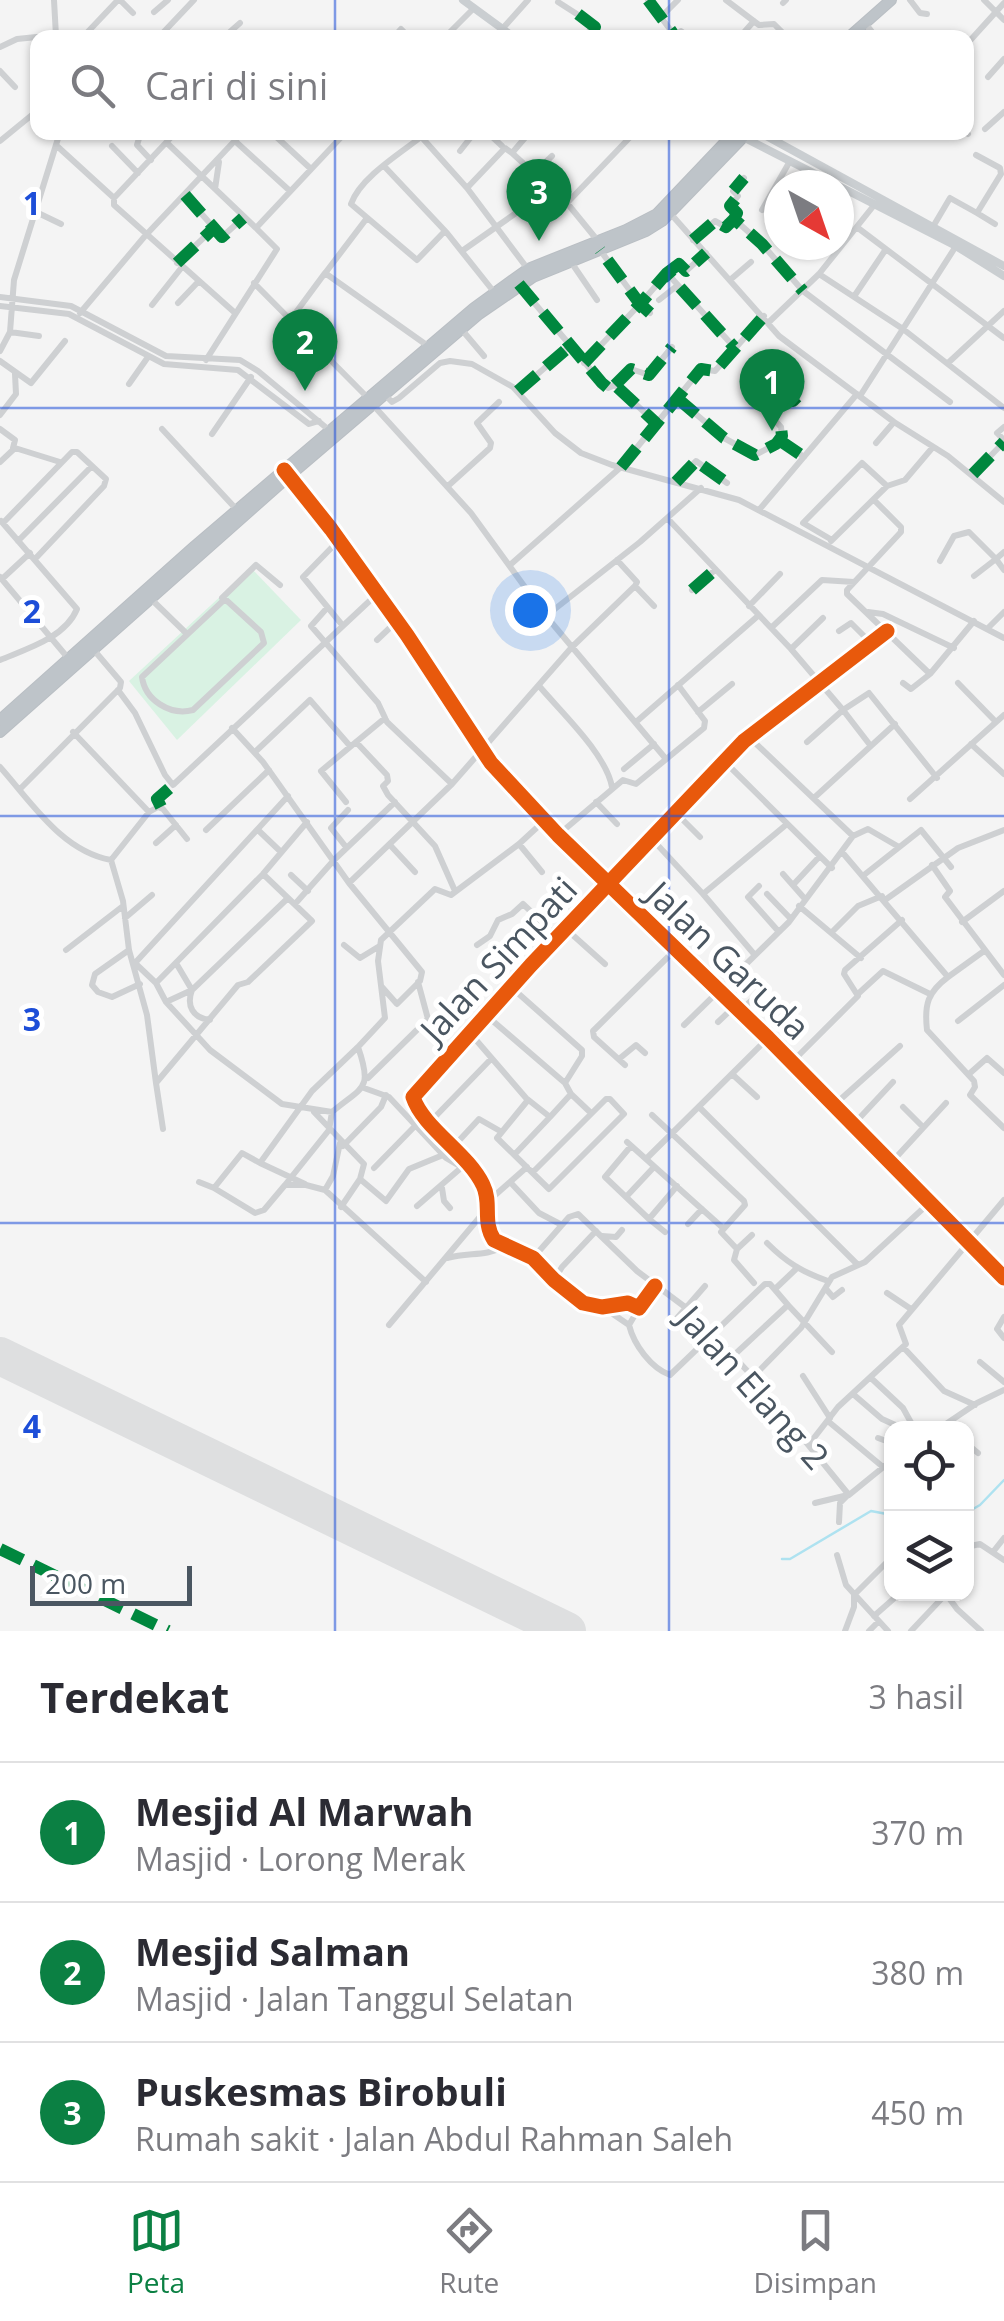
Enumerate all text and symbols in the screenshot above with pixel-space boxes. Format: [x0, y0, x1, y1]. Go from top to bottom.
search box [30, 30, 974, 140]
icon: search [65, 58, 120, 113]
text: Cari di sini [145, 59, 328, 111]
pin: 3 [506, 158, 572, 241]
north arrow [764, 170, 854, 260]
text: 1 [23, 181, 41, 224]
pin: 2 [272, 308, 338, 391]
pin: 1 [740, 348, 804, 431]
your location [505, 585, 556, 636]
text: 2 [23, 589, 41, 632]
street label: Jalan Simpati [407, 866, 587, 1054]
street label: Jalan Garuda [635, 868, 821, 1050]
text: 3 [23, 997, 41, 1040]
street label: Jalan Elang 2 [666, 1293, 840, 1479]
text: 4 [23, 1404, 41, 1447]
map controls [884, 1421, 974, 1601]
button: locate [884, 1421, 974, 1511]
button: layers [884, 1511, 974, 1601]
scale bar [30, 1561, 192, 1606]
text: 200 m [45, 1564, 126, 1602]
text: Terdekat [40, 1668, 229, 1725]
text: 3 hasil [869, 1675, 964, 1718]
text: Mesjid Al Marwah [135, 1785, 473, 1837]
text: 1 [63, 1811, 82, 1854]
text: 370 m [871, 1811, 964, 1854]
text: Masjid · Lorong Merak [135, 1837, 466, 1880]
text: Mesjid Salman [135, 1925, 410, 1977]
text: 2 [63, 1951, 82, 1994]
text: 380 m [871, 1951, 964, 1994]
text: Masjid · Jalan Tanggul Selatan [135, 1977, 574, 2020]
text: Puskesmas Birobuli [135, 2065, 507, 2117]
text: 3 [63, 2091, 82, 2134]
text: 450 m [871, 2091, 964, 2134]
text: Rumah sakit · Jalan Abdul Rahman Saleh [135, 2117, 733, 2160]
tab: Peta [127, 2203, 185, 2301]
tab: Rute [439, 2203, 499, 2301]
tab: Disimpan [753, 2203, 877, 2301]

